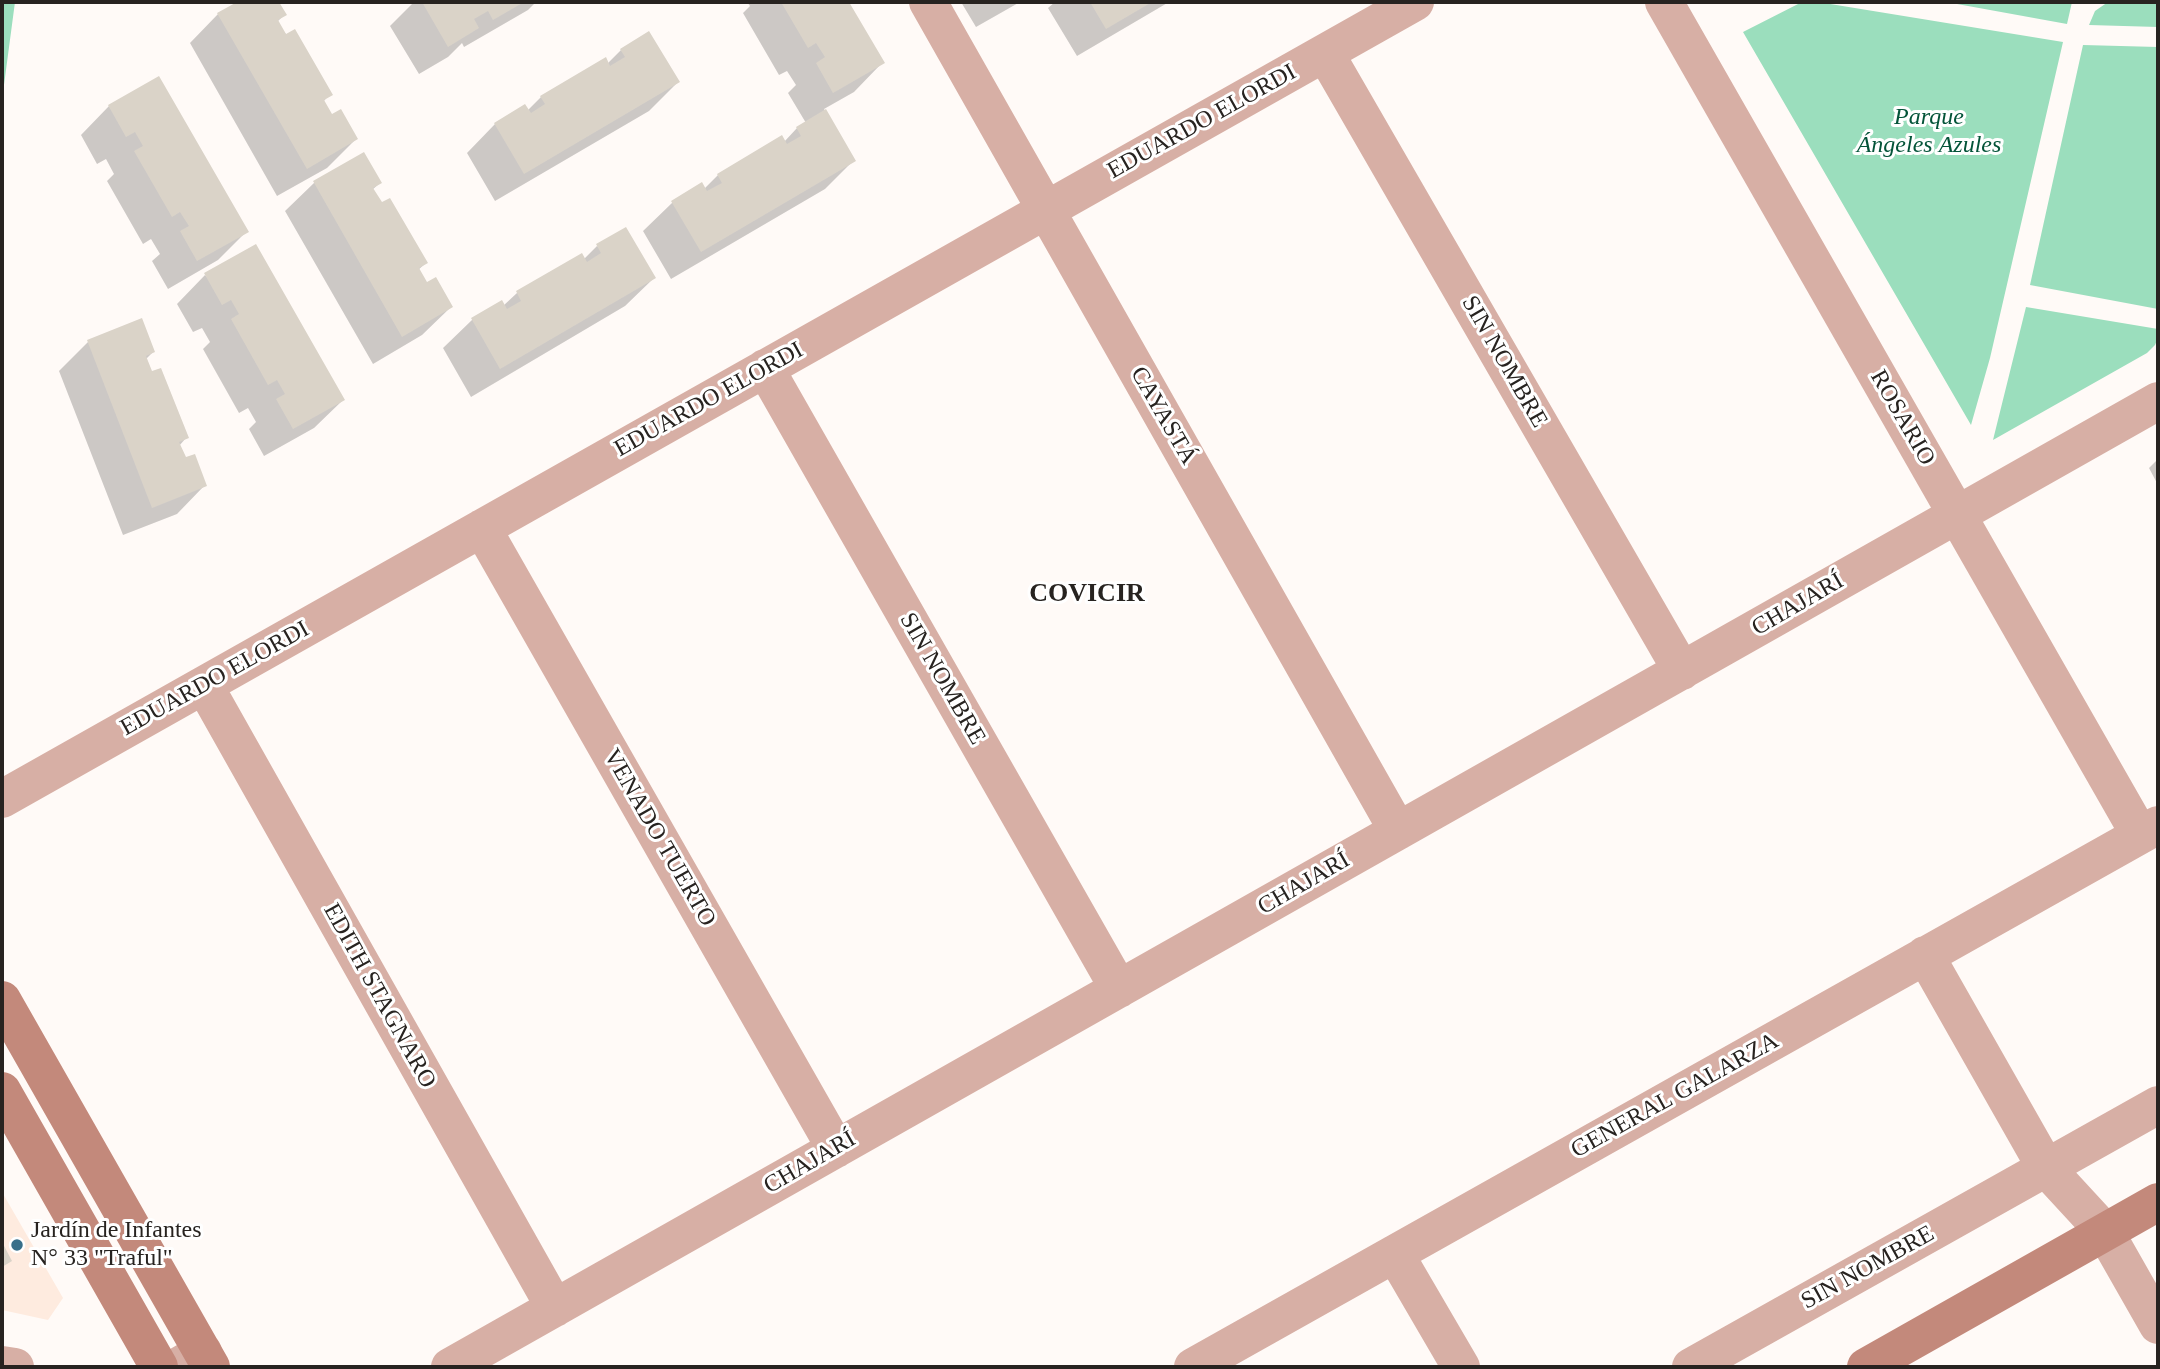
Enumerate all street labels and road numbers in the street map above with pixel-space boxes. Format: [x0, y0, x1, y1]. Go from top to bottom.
street label: EDUARDO ELORDI [1103, 58, 1301, 186]
street label: SIN NOMBRE [1455, 291, 1553, 433]
street label: EDUARDO ELORDI [610, 336, 808, 464]
street label: CAYASTÁ [1123, 362, 1203, 470]
street label: ROSARIO [1863, 365, 1941, 471]
street label: CHAJARÍ [1747, 567, 1849, 643]
street label: SIN NOMBRE [893, 608, 991, 750]
street label: EDUARDO ELORDI [116, 615, 314, 743]
street label: VENADO TUERTO [597, 744, 721, 932]
street label: CHAJARÍ [1253, 846, 1355, 922]
street label: EDITH STAGNARO [316, 899, 442, 1093]
street label: GENERAL GALARZA [1566, 1027, 1784, 1165]
street label: CHAJARÍ [759, 1125, 861, 1201]
street label: SIN NOMBRE [1797, 1220, 1939, 1316]

